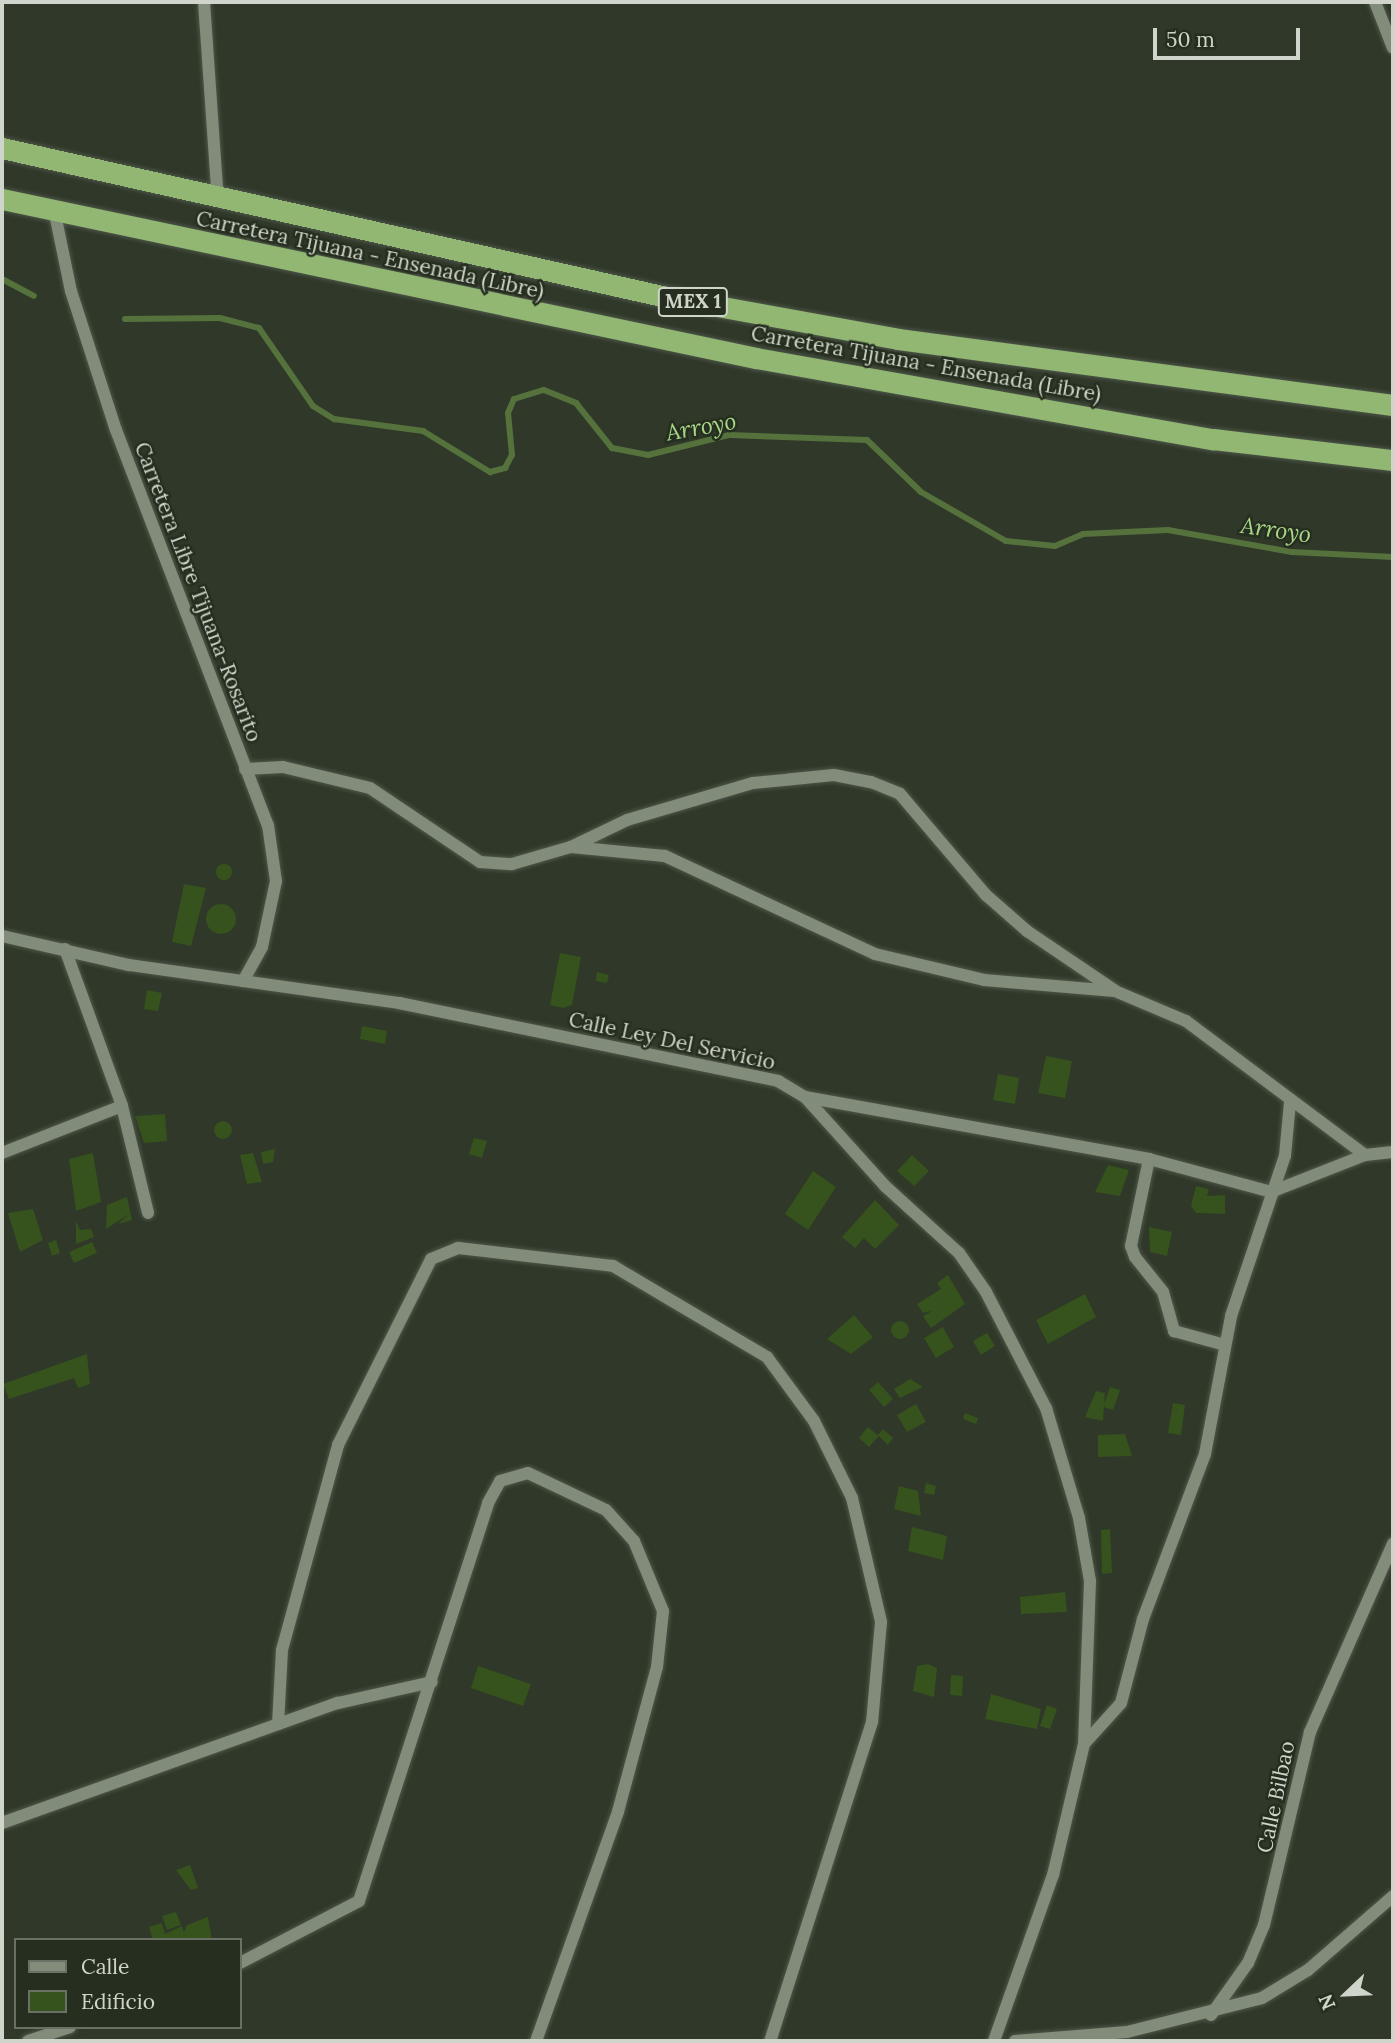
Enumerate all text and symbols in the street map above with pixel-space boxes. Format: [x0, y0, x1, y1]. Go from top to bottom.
scale bar [1157, 14, 1304, 58]
text: 50 m [1166, 26, 1215, 53]
street label: Carretera Tijuana - Ensenada (Libre) [194, 206, 546, 304]
road number: MEX 1 [656, 286, 730, 318]
street label: Carretera Tijuana - Ensenada (Libre) [749, 321, 1103, 407]
water label: Arroyo [664, 407, 738, 447]
street label: Carretera Libre Tijuana-Rosarito [129, 439, 267, 745]
water label: Arroyo [1239, 511, 1313, 549]
street label: Calle Ley Del Servicio [566, 1007, 778, 1075]
street label: Calle Bilbao [1252, 1739, 1300, 1855]
legend [14, 1938, 242, 2029]
text: Calle [81, 1953, 129, 1980]
north arrow [1311, 1959, 1381, 2029]
text: Edificio [81, 1988, 155, 2015]
text: N [1313, 1991, 1341, 2014]

